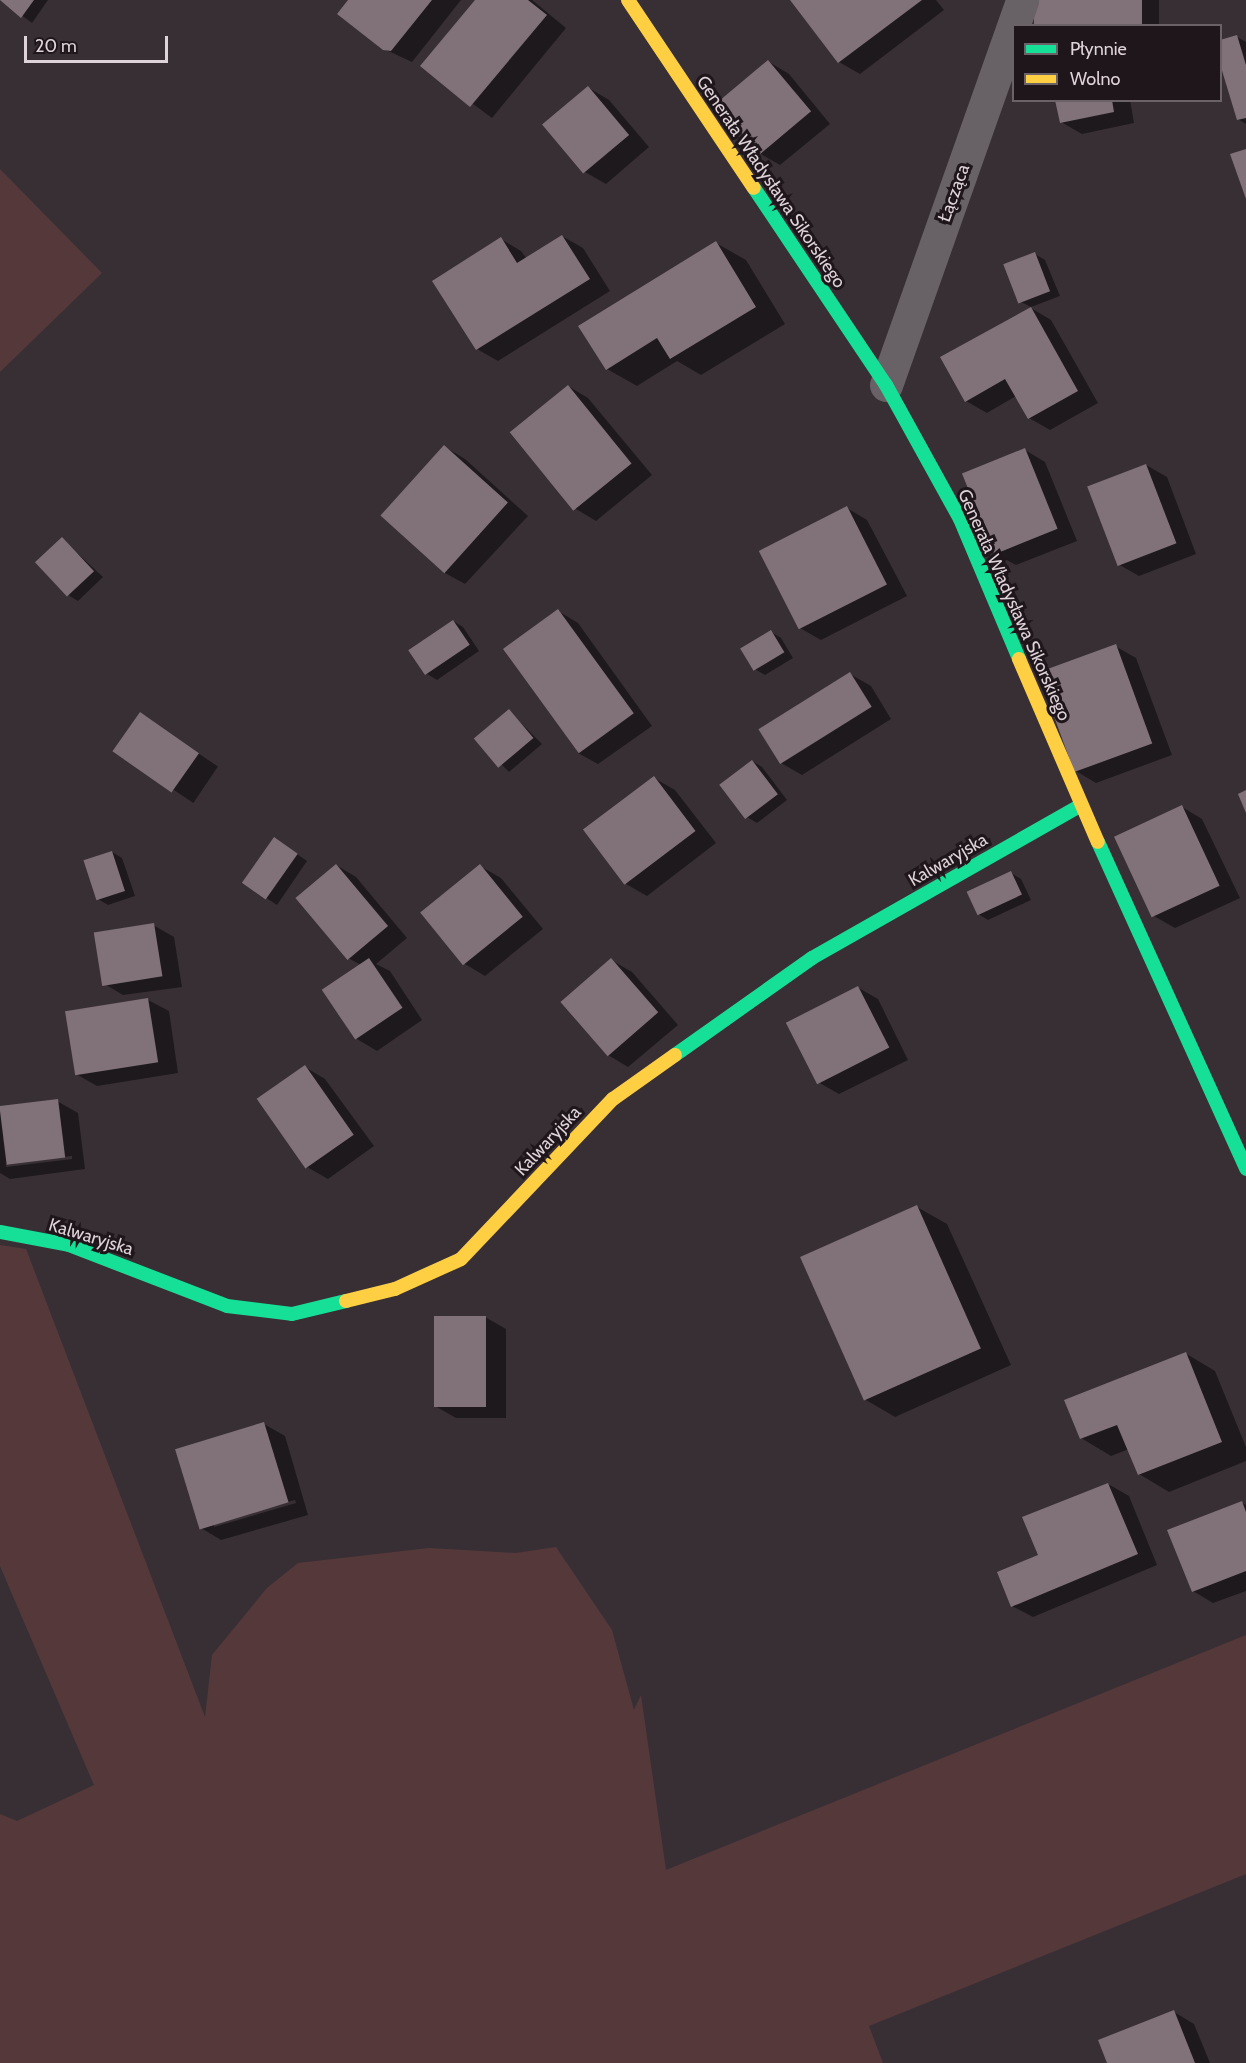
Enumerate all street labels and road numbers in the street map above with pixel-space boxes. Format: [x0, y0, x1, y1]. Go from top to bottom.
street label: Generała Władysława Sikorskiego [692, 72, 850, 292]
street label: Łącząca [934, 161, 974, 225]
street label: Generała Władysława Sikorskiego [953, 486, 1075, 724]
street label: Kalwaryjska [905, 829, 991, 891]
street label: Kalwaryjska [510, 1102, 586, 1180]
street label: Kalwaryjska [46, 1214, 136, 1260]

